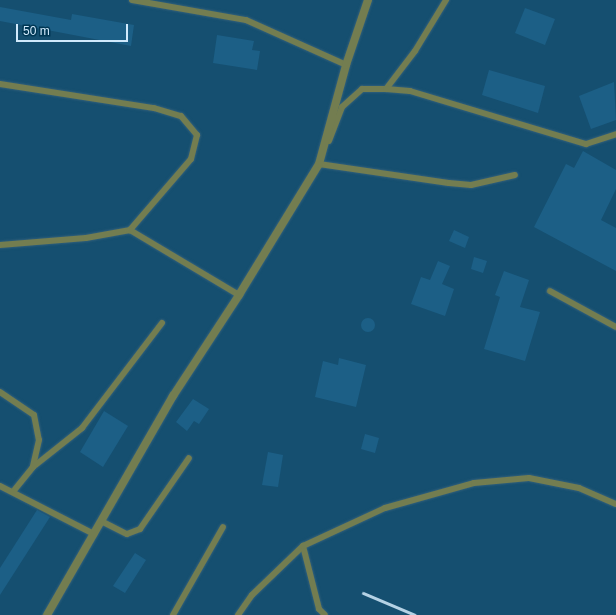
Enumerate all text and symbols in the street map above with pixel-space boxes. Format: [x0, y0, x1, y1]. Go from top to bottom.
scale bar [18, 16, 130, 42]
text: 50 m [23, 24, 50, 38]

